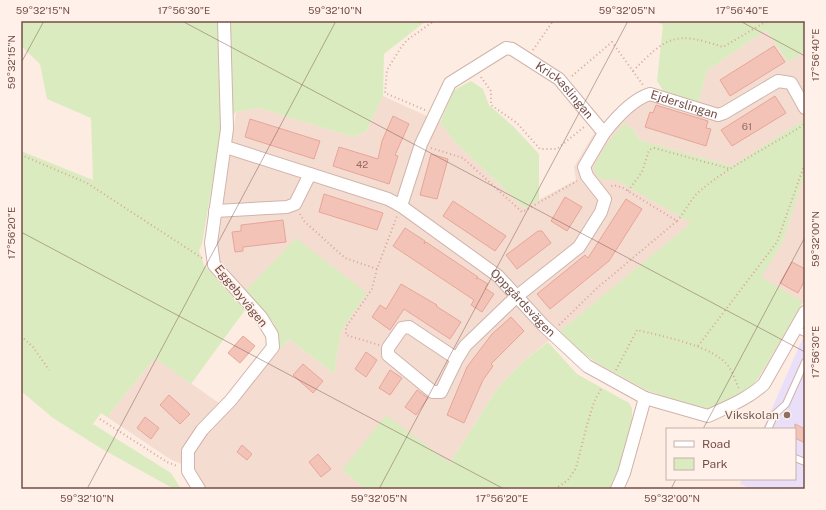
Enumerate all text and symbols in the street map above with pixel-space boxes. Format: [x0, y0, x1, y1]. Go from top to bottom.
text: 59°32'15"N [16, 4, 70, 16]
text: 17°56'30"E [158, 4, 210, 16]
text: 59°32'10"N [308, 4, 362, 16]
text: 59°32'05"N [599, 4, 655, 16]
text: 17°56'40"E [716, 4, 768, 16]
text: 17°56'40"E [809, 29, 821, 81]
text: 59°32'15"N [5, 35, 17, 89]
street label: Krickaslingan [533, 59, 596, 122]
street label: Ejderslingan [649, 88, 720, 122]
house number: 61 [742, 120, 752, 132]
house number: 42 [356, 158, 368, 170]
text: 17°56'20"E [5, 207, 17, 259]
text: 59°32'00"N [809, 211, 821, 267]
street label: Eggebyvägen [212, 262, 270, 330]
street label: Oppgårdsvägen [488, 266, 558, 340]
text: 17°56'30"E [809, 326, 821, 378]
place label: Vikskolan [725, 408, 779, 422]
marker: Vikskolan [782, 410, 792, 420]
legend [666, 428, 796, 480]
text: Road [702, 437, 730, 451]
text: Park [702, 457, 728, 471]
text: 59°32'10"N [60, 492, 114, 504]
text: 59°32'05"N [351, 492, 407, 504]
text: 17°56'20"E [476, 492, 528, 504]
text: 59°32'00"N [644, 492, 700, 504]

